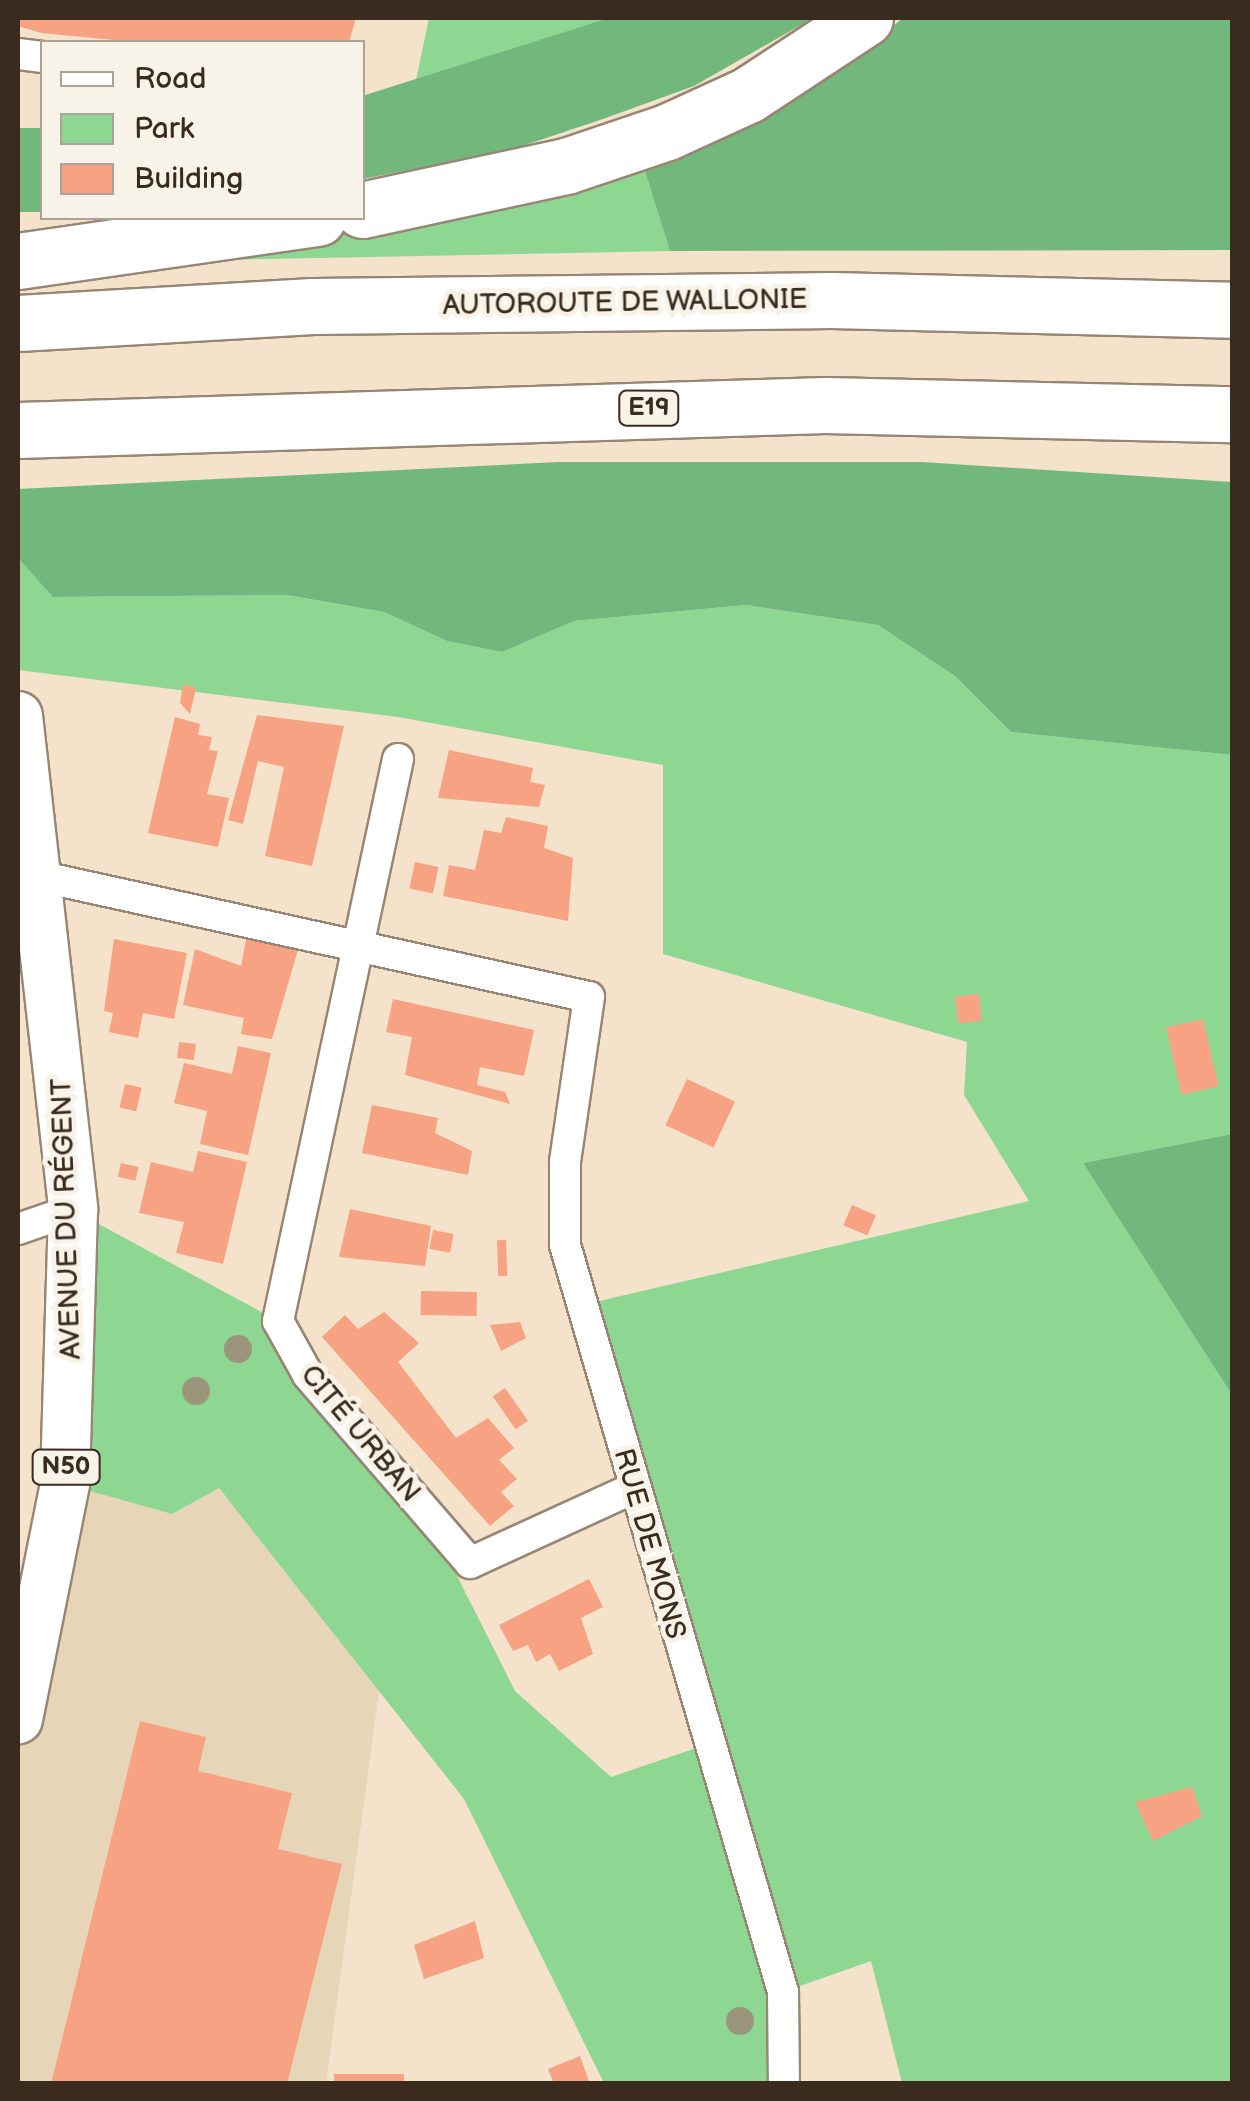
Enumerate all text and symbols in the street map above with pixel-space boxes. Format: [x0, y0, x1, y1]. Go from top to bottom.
legend [40, 40, 365, 220]
text: Road [134, 61, 207, 97]
text: Park [134, 111, 194, 147]
text: Building [134, 161, 243, 197]
street label: AUTOROUTE DE WALLONIE [442, 283, 808, 323]
road number: E19 [616, 388, 682, 428]
street label: AVENUE DU RÉGENT [45, 1078, 89, 1360]
street label: CITÉ URBAN [293, 1359, 427, 1509]
street label: RUE DE MONS [606, 1445, 692, 1643]
road number: N50 [31, 1447, 101, 1487]

